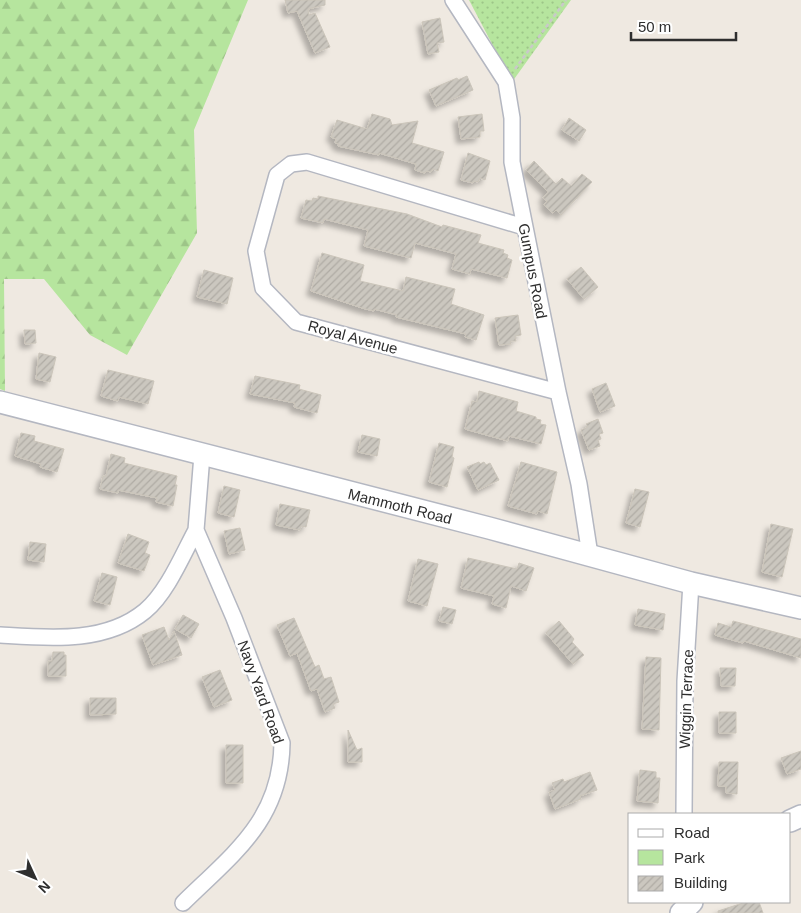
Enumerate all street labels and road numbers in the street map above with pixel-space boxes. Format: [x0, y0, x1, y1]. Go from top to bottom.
street label: Gumpus Road [515, 222, 551, 320]
street label: Royal Avenue [306, 317, 400, 357]
street label: Mammoth Road [346, 485, 454, 527]
street label: Navy Yard Road [234, 638, 288, 746]
street label: Wiggin Terrace [676, 649, 696, 749]

